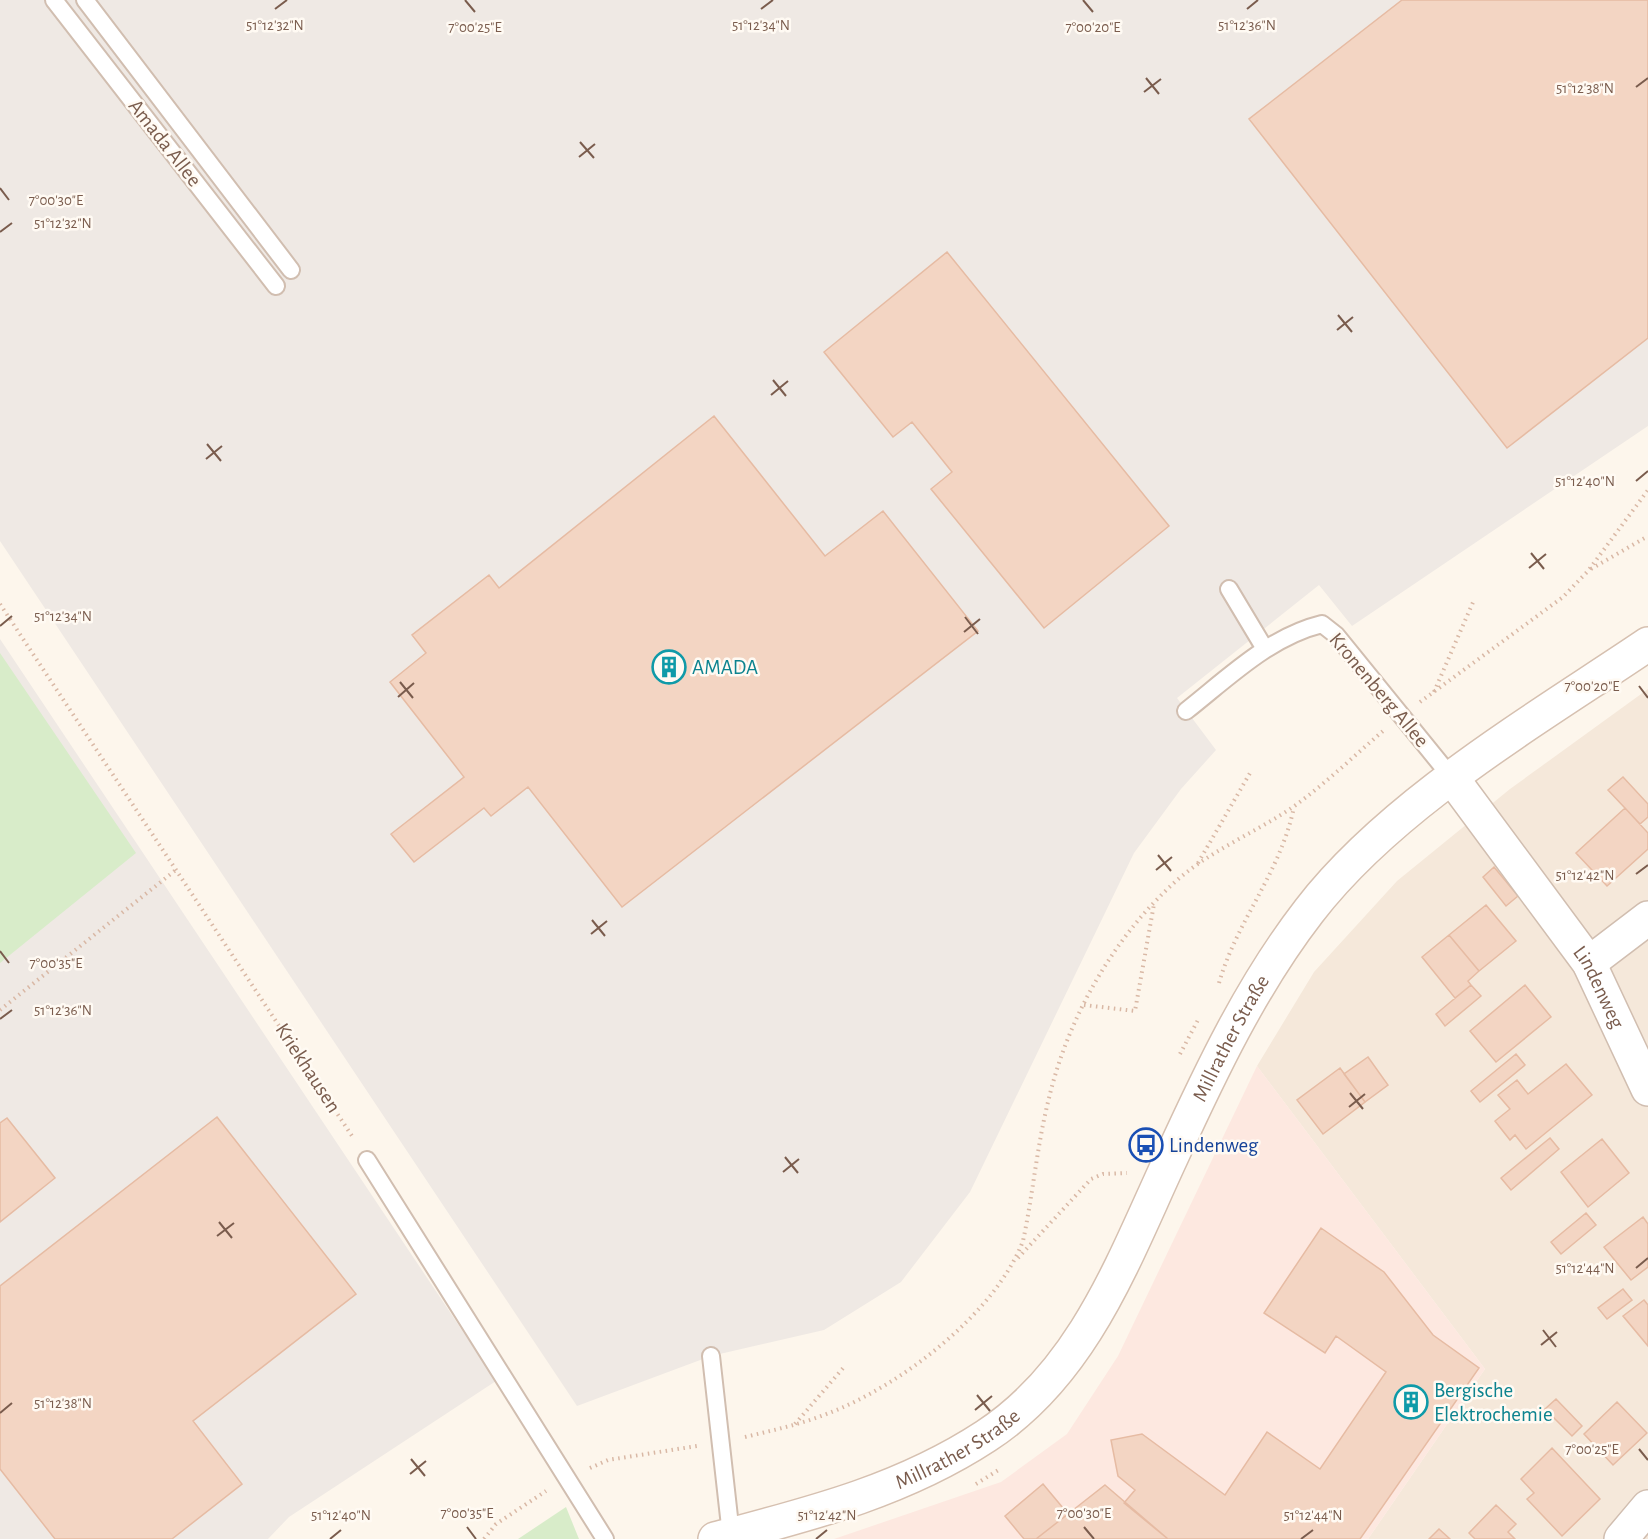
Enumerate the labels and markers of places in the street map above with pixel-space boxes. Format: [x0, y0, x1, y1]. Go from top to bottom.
building icon: AMADA [651, 649, 687, 685]
place label: AMADA [692, 657, 758, 678]
bus stop icon: Lindenweg [1128, 1127, 1164, 1163]
place label: Lindenweg [1169, 1135, 1259, 1156]
place label: Bergische Elektrochemie [1434, 1380, 1553, 1425]
building icon: Bergische Elektrochemie [1393, 1384, 1429, 1420]

